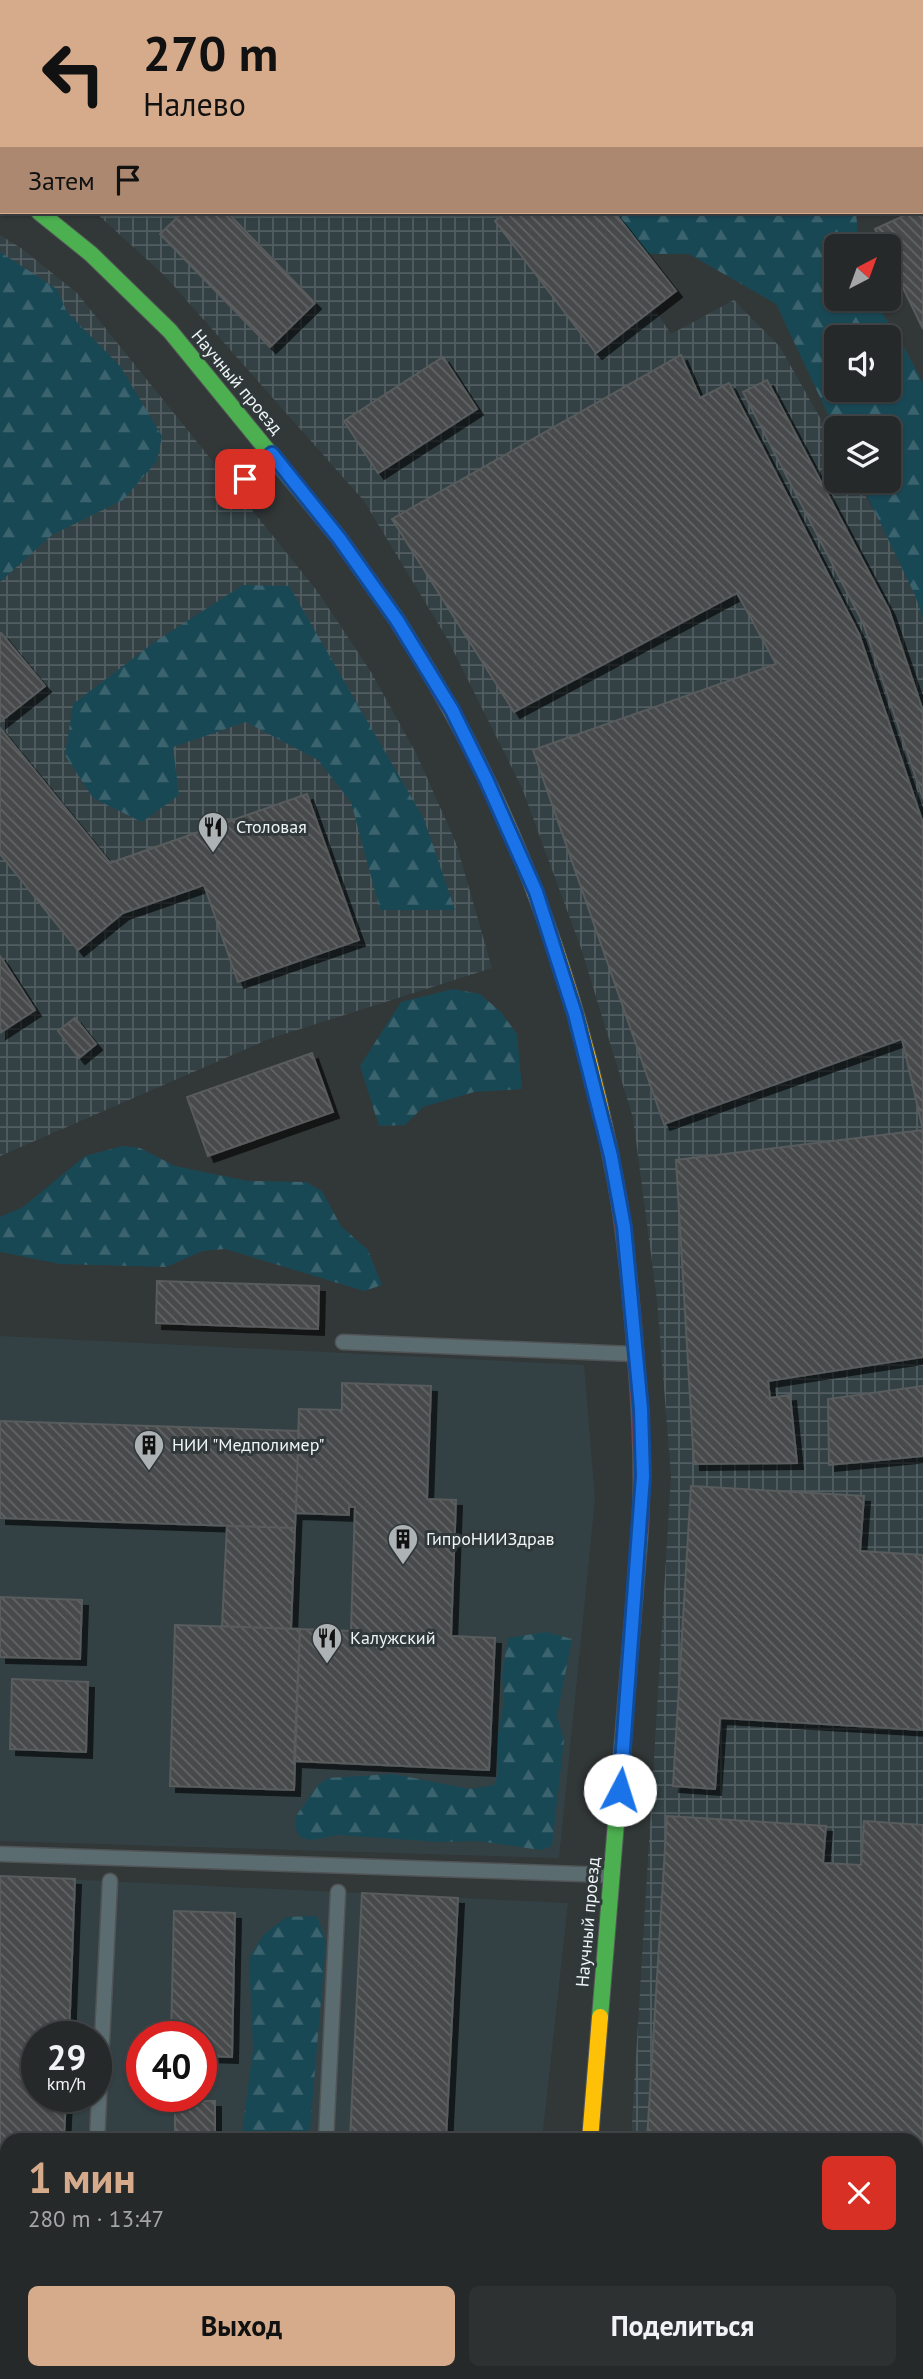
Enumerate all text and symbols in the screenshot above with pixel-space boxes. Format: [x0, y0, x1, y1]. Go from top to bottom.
text: 270 m [143, 21, 278, 85]
icon: left [28, 28, 119, 119]
text: Налево [143, 83, 246, 125]
icon: arrive [109, 161, 147, 199]
text: Затем [28, 164, 95, 197]
north arrow [824, 234, 901, 312]
map controls [824, 234, 901, 493]
street label: Научный проезд [187, 324, 288, 439]
button: sound [824, 325, 901, 402]
button: layers [824, 416, 901, 493]
pin [215, 449, 275, 509]
icon: arrive [226, 460, 264, 498]
restaurant icon: Столовая [196, 810, 230, 854]
place label: Столовая [236, 815, 307, 838]
building icon: НИИ "Медполимер" [132, 1428, 166, 1472]
place label: НИИ "Медполимер" [172, 1433, 325, 1456]
building icon: ГипроНИИЗдрав [386, 1522, 420, 1566]
place label: ГипроНИИЗдрав [426, 1527, 555, 1550]
restaurant icon: Калужский [310, 1621, 344, 1665]
place label: Калужский [350, 1626, 435, 1649]
position arrow [583, 1753, 657, 1827]
street label: Научный проезд [570, 1856, 605, 1988]
speed limit sign: 40 [126, 2021, 217, 2112]
text: 29 [47, 2034, 86, 2080]
text: km/h [47, 2072, 86, 2095]
text: 1 мин [28, 2150, 136, 2205]
button: close [822, 2156, 896, 2230]
text: 280 m · 13:47 [28, 2204, 164, 2233]
button: Выход [28, 2286, 455, 2366]
button: Поделиться [469, 2286, 896, 2366]

